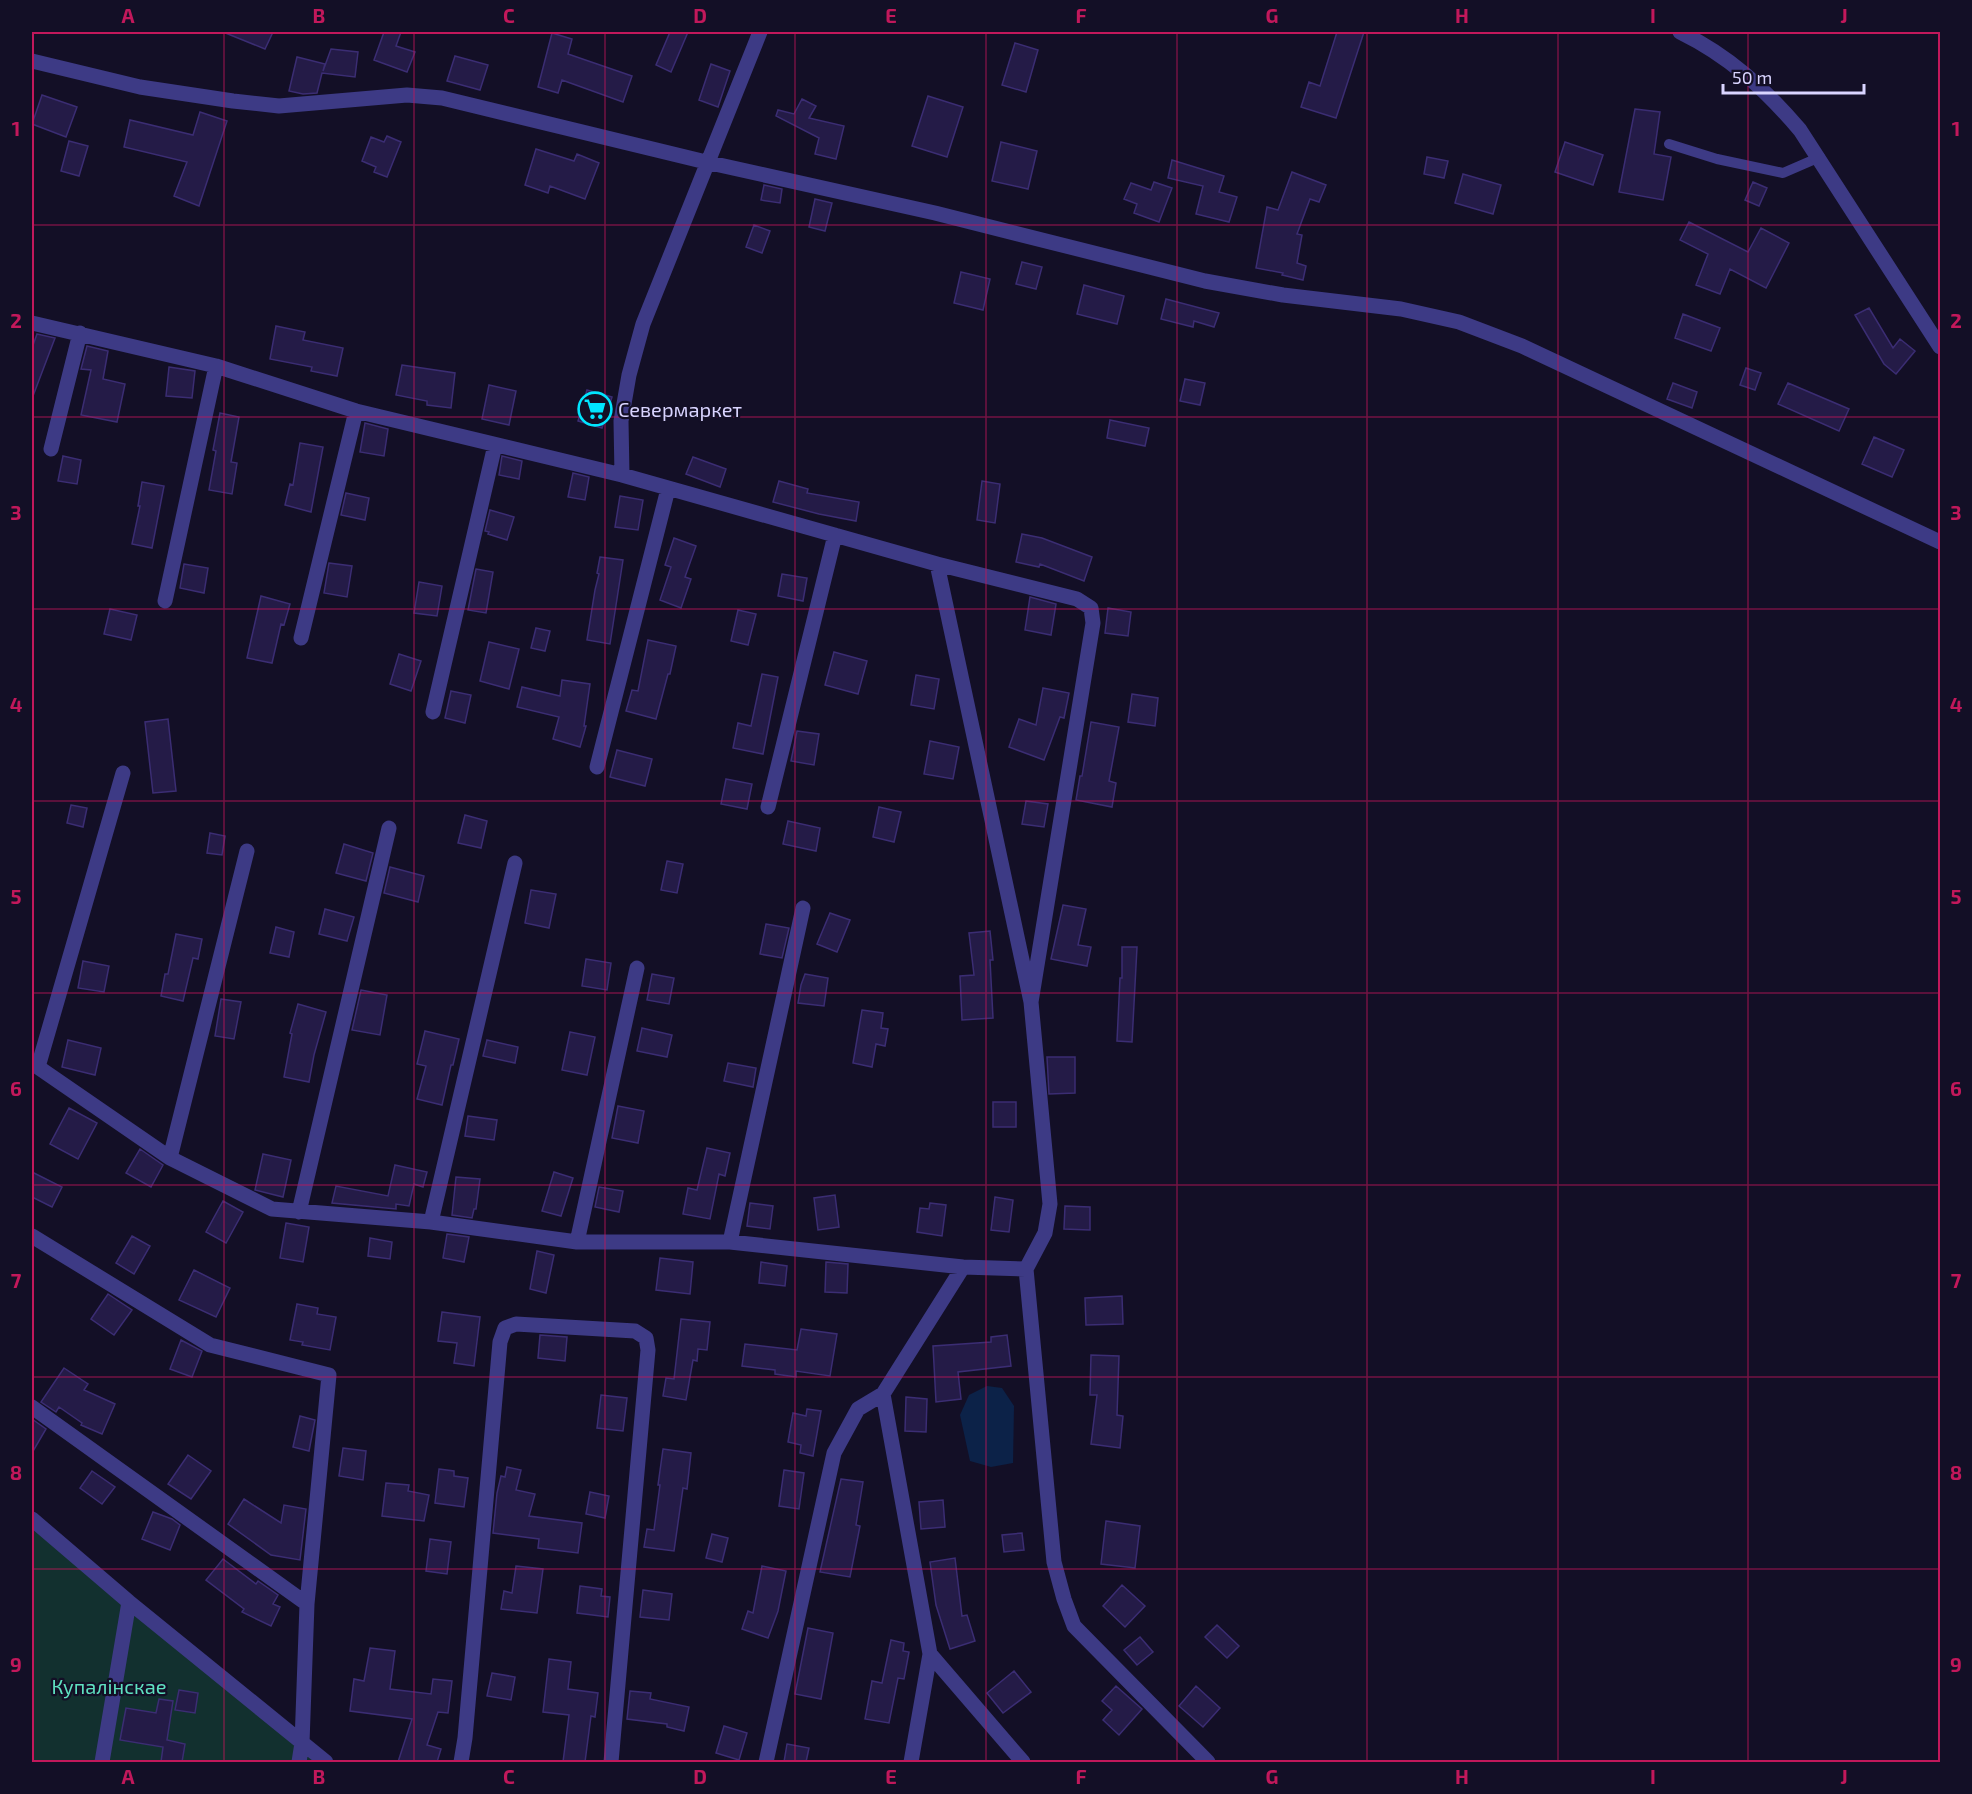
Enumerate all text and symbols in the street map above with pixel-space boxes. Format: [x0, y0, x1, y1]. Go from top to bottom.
text: A [121, 3, 135, 27]
text: B [313, 3, 325, 27]
text: C [503, 3, 515, 27]
text: D [693, 3, 707, 27]
text: E [885, 3, 897, 27]
text: F [1075, 3, 1087, 27]
text: G [1266, 3, 1278, 27]
text: H [1455, 3, 1469, 27]
text: I [1650, 3, 1656, 27]
text: J [1840, 3, 1848, 27]
scale bar [1723, 57, 1864, 95]
text: 50 m [1732, 66, 1772, 88]
text: 1 [12, 116, 20, 140]
text: 1 [1952, 116, 1960, 140]
text: 2 [10, 308, 22, 332]
text: 2 [1950, 308, 1962, 332]
supermarket icon: Севермаркет [577, 391, 613, 427]
place label: Севермаркет [618, 397, 742, 421]
text: 3 [10, 500, 22, 524]
text: 3 [1950, 500, 1962, 524]
text: 4 [10, 692, 23, 716]
text: 4 [1950, 692, 1963, 716]
text: 5 [10, 884, 22, 908]
text: 5 [1950, 884, 1962, 908]
text: 6 [10, 1076, 22, 1100]
text: 6 [1950, 1076, 1962, 1100]
text: 7 [11, 1268, 22, 1292]
text: 7 [1951, 1268, 1962, 1292]
text: 8 [10, 1460, 22, 1484]
text: 8 [1950, 1460, 1962, 1484]
text: 9 [10, 1652, 22, 1676]
text: 9 [1950, 1652, 1962, 1676]
park label: Купалінскае [51, 1674, 167, 1699]
text: A [121, 1764, 135, 1788]
text: B [313, 1764, 325, 1788]
text: C [503, 1764, 515, 1788]
text: D [693, 1764, 707, 1788]
text: E [885, 1764, 897, 1788]
text: F [1075, 1764, 1087, 1788]
text: G [1266, 1764, 1278, 1788]
text: H [1455, 1764, 1469, 1788]
text: I [1650, 1764, 1656, 1788]
text: J [1840, 1764, 1848, 1788]

